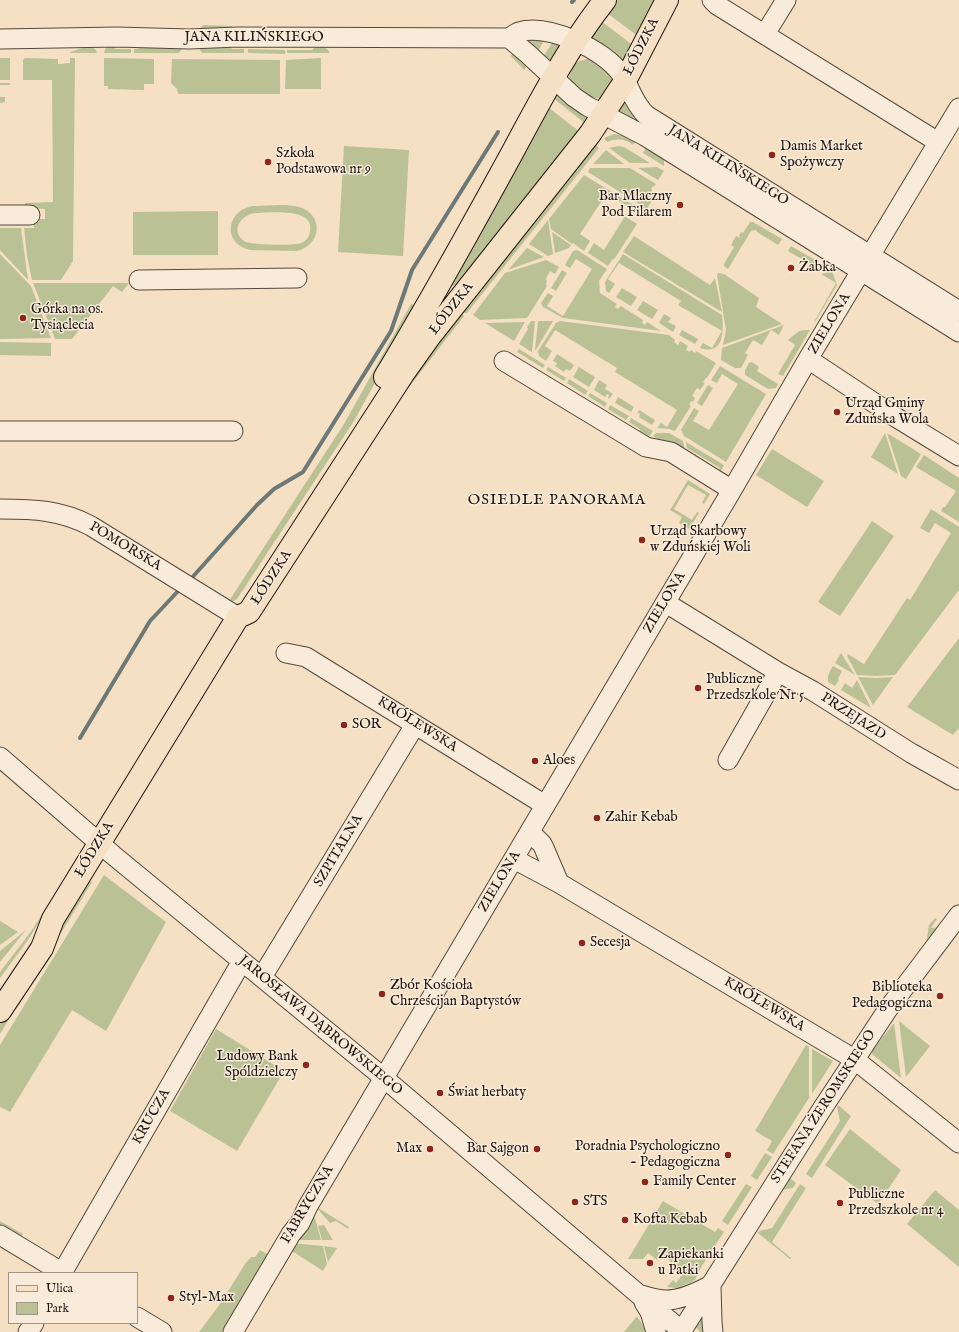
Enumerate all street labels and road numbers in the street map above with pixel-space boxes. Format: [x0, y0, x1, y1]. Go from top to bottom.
street label: ŁÓDZKA [620, 16, 664, 78]
street label: JANA KILIŃSKIEGO [184, 30, 324, 46]
street label: JANA KILIŃSKIEGO [665, 122, 791, 210]
street label: ŁÓDZKA [426, 279, 478, 339]
street label: ZIELONA [805, 290, 855, 358]
street label: POMORSKA [86, 519, 164, 575]
street label: ŁÓDZKA [248, 547, 296, 609]
street label: ZIELONA [640, 569, 690, 637]
street label: PRZEJAZD [817, 690, 889, 744]
street label: KRÓLEWSKA [374, 694, 460, 756]
street label: SZPITALNA [311, 812, 367, 890]
street label: ŁÓDZKA [72, 819, 118, 881]
street label: ZIELONA [475, 848, 525, 916]
street label: JAROSŁAWA DĄBROWSKIEGO [235, 953, 405, 1099]
street label: KRÓLEWSKA [720, 974, 808, 1036]
street label: STEFANA ŻEROMSKIEGO [768, 1027, 880, 1187]
street label: KRUCZA [129, 1086, 175, 1148]
street label: FABRYCZNA [278, 1163, 338, 1247]

